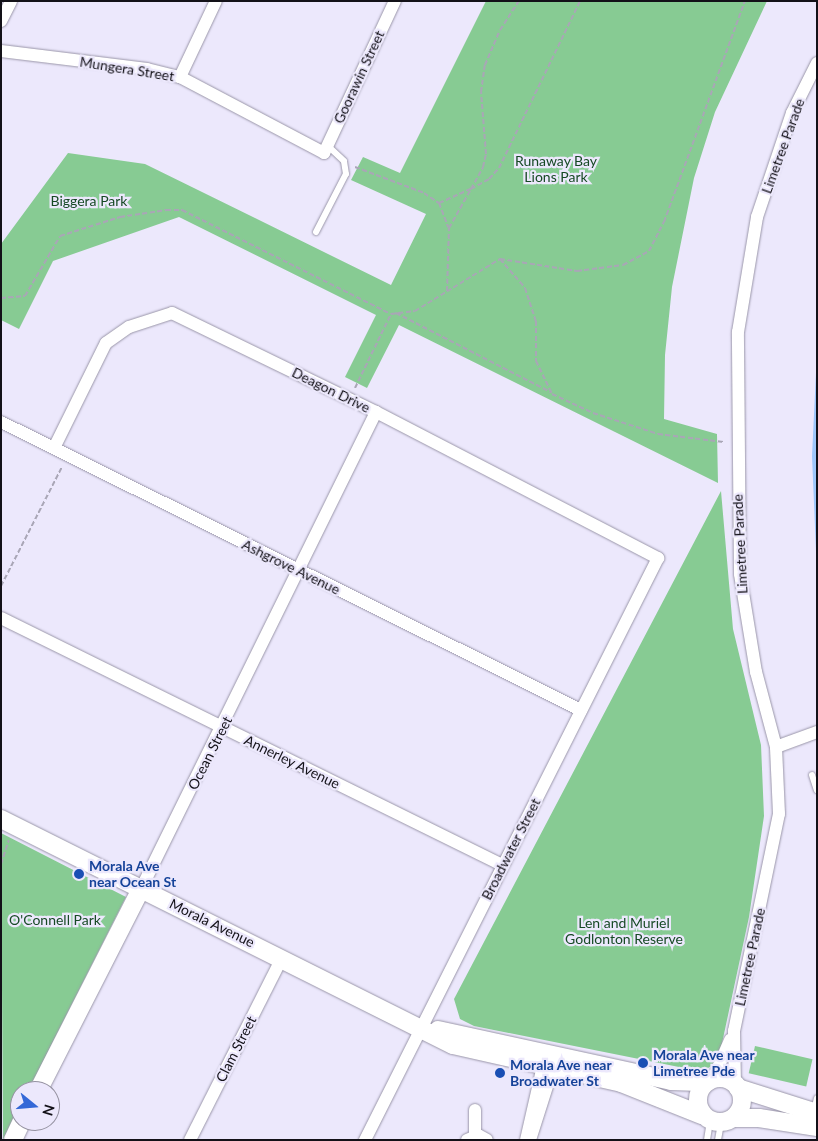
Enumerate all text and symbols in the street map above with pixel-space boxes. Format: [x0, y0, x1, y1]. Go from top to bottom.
street label: Goorawin Street [330, 28, 388, 126]
street label: Mungera Street [79, 53, 175, 85]
street label: Limetree Parade [758, 96, 808, 196]
park label: Runaway Bay Lions Park [515, 153, 597, 186]
park label: Biggera Park [51, 193, 127, 209]
street label: Deagon Drive [289, 364, 373, 416]
street label: Limetree Parade [729, 494, 751, 594]
street label: Ashgrove Avenue [239, 536, 343, 598]
street label: Ocean Street [184, 713, 236, 793]
street label: Annerley Avenue [241, 731, 343, 793]
street label: Broadwater Street [478, 795, 544, 903]
place label: Morala Ave near Ocean St [89, 858, 176, 890]
marker: Morala Ave near Ocean St [73, 868, 85, 880]
street label: Morala Avenue [167, 895, 257, 951]
street label: Limetree Parade [731, 906, 769, 1008]
park label: O'Connell Park [9, 912, 101, 928]
park label: Len and Muriel Godlonton Reserve [565, 915, 683, 948]
street label: Clam Street [212, 1013, 260, 1085]
place label: Morala Ave near Limetree Pde [653, 1047, 755, 1080]
place label: Morala Ave near Broadwater St [510, 1057, 612, 1090]
marker: Morala Ave near Limetree Pde [637, 1057, 649, 1069]
marker: Morala Ave near Broadwater St [494, 1067, 506, 1079]
north arrow [10, 1081, 60, 1131]
text: N [39, 1103, 59, 1118]

